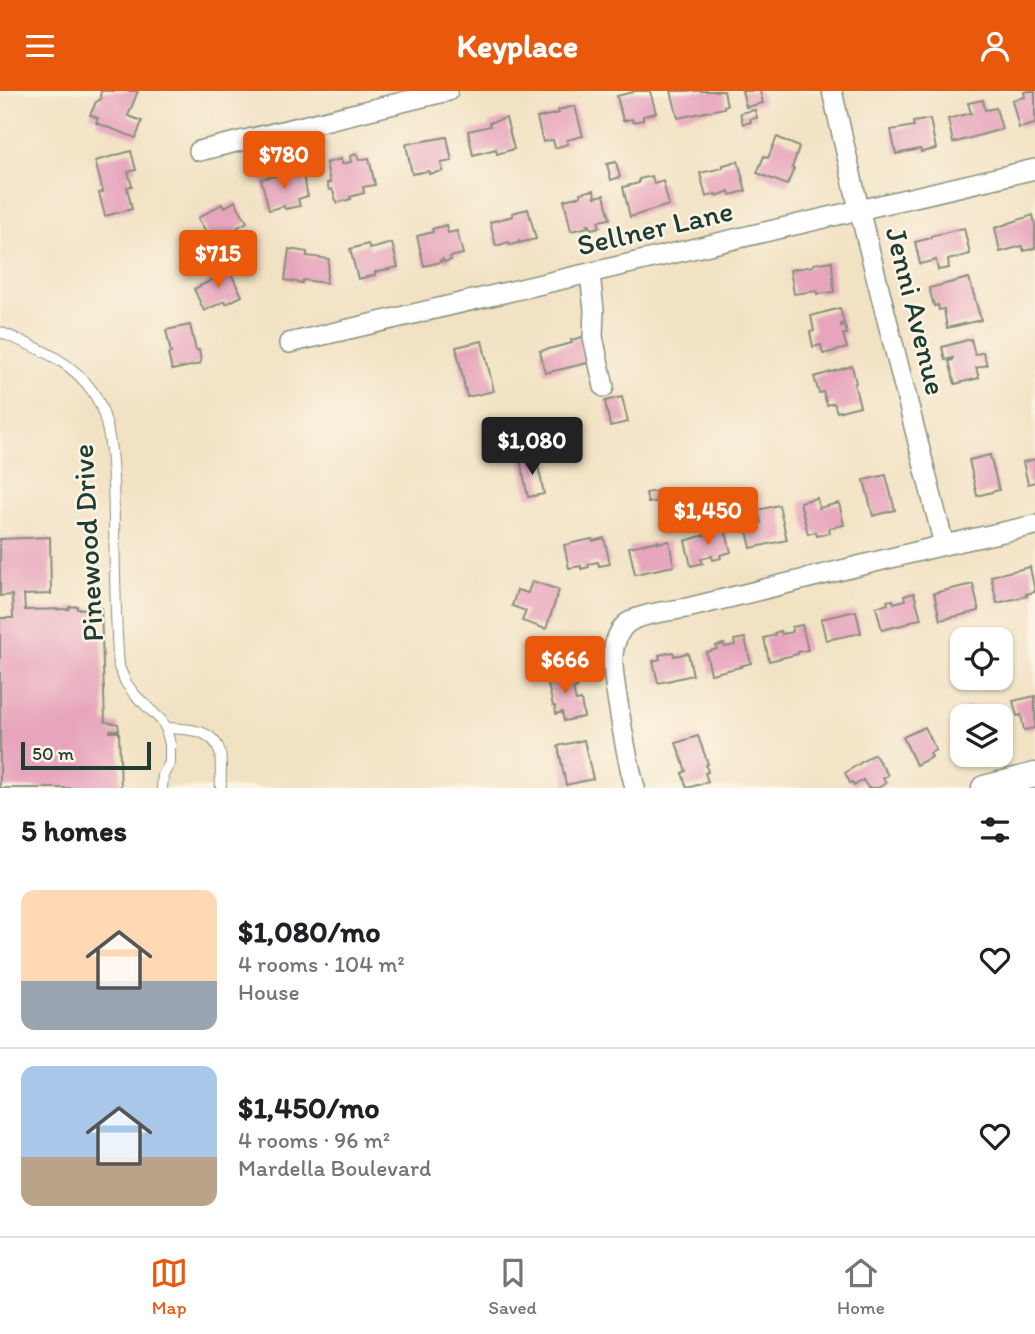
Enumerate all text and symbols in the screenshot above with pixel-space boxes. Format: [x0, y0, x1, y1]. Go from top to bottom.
icon: menu [21, 27, 59, 65]
text: Keyplace [457, 27, 578, 65]
icon: person [976, 27, 1014, 65]
pin: $780 [243, 132, 325, 191]
text: $780 [259, 140, 309, 168]
street label: Sellner Lane [573, 192, 737, 263]
street label: Jenni Avenue [878, 223, 955, 399]
pin: $715 [177, 231, 259, 290]
text: $715 [195, 239, 241, 267]
pin: $1,080 [475, 417, 589, 477]
text: $1,080 [498, 426, 566, 454]
street label: Pinewood Drive [64, 443, 111, 643]
pin: $1,450 [651, 487, 765, 547]
text: $1,450 [674, 496, 742, 524]
map controls [950, 627, 1013, 767]
button: locate [950, 627, 1013, 690]
pin: $666 [524, 637, 606, 696]
text: $666 [541, 645, 589, 673]
button: layers [950, 704, 1013, 767]
scale bar [21, 739, 150, 771]
text: 50 m [32, 742, 74, 765]
icon: filters [976, 811, 1014, 849]
text: 5 homes [21, 812, 127, 849]
text: $1,080/mo [238, 913, 381, 950]
icon: home [77, 918, 161, 1002]
icon: heart [976, 941, 1014, 979]
text: 4 rooms · 104 m² [238, 950, 405, 978]
text: House [238, 978, 300, 1006]
text: $1,450/mo [238, 1089, 380, 1126]
icon: home [77, 1094, 161, 1178]
icon: heart [976, 1117, 1014, 1155]
text: 4 rooms · 96 m² [238, 1126, 390, 1154]
text: Mardella Boulevard [238, 1154, 431, 1182]
tab: Map [150, 1254, 188, 1319]
tab: Saved [488, 1254, 537, 1319]
tab: Home [837, 1254, 885, 1319]

